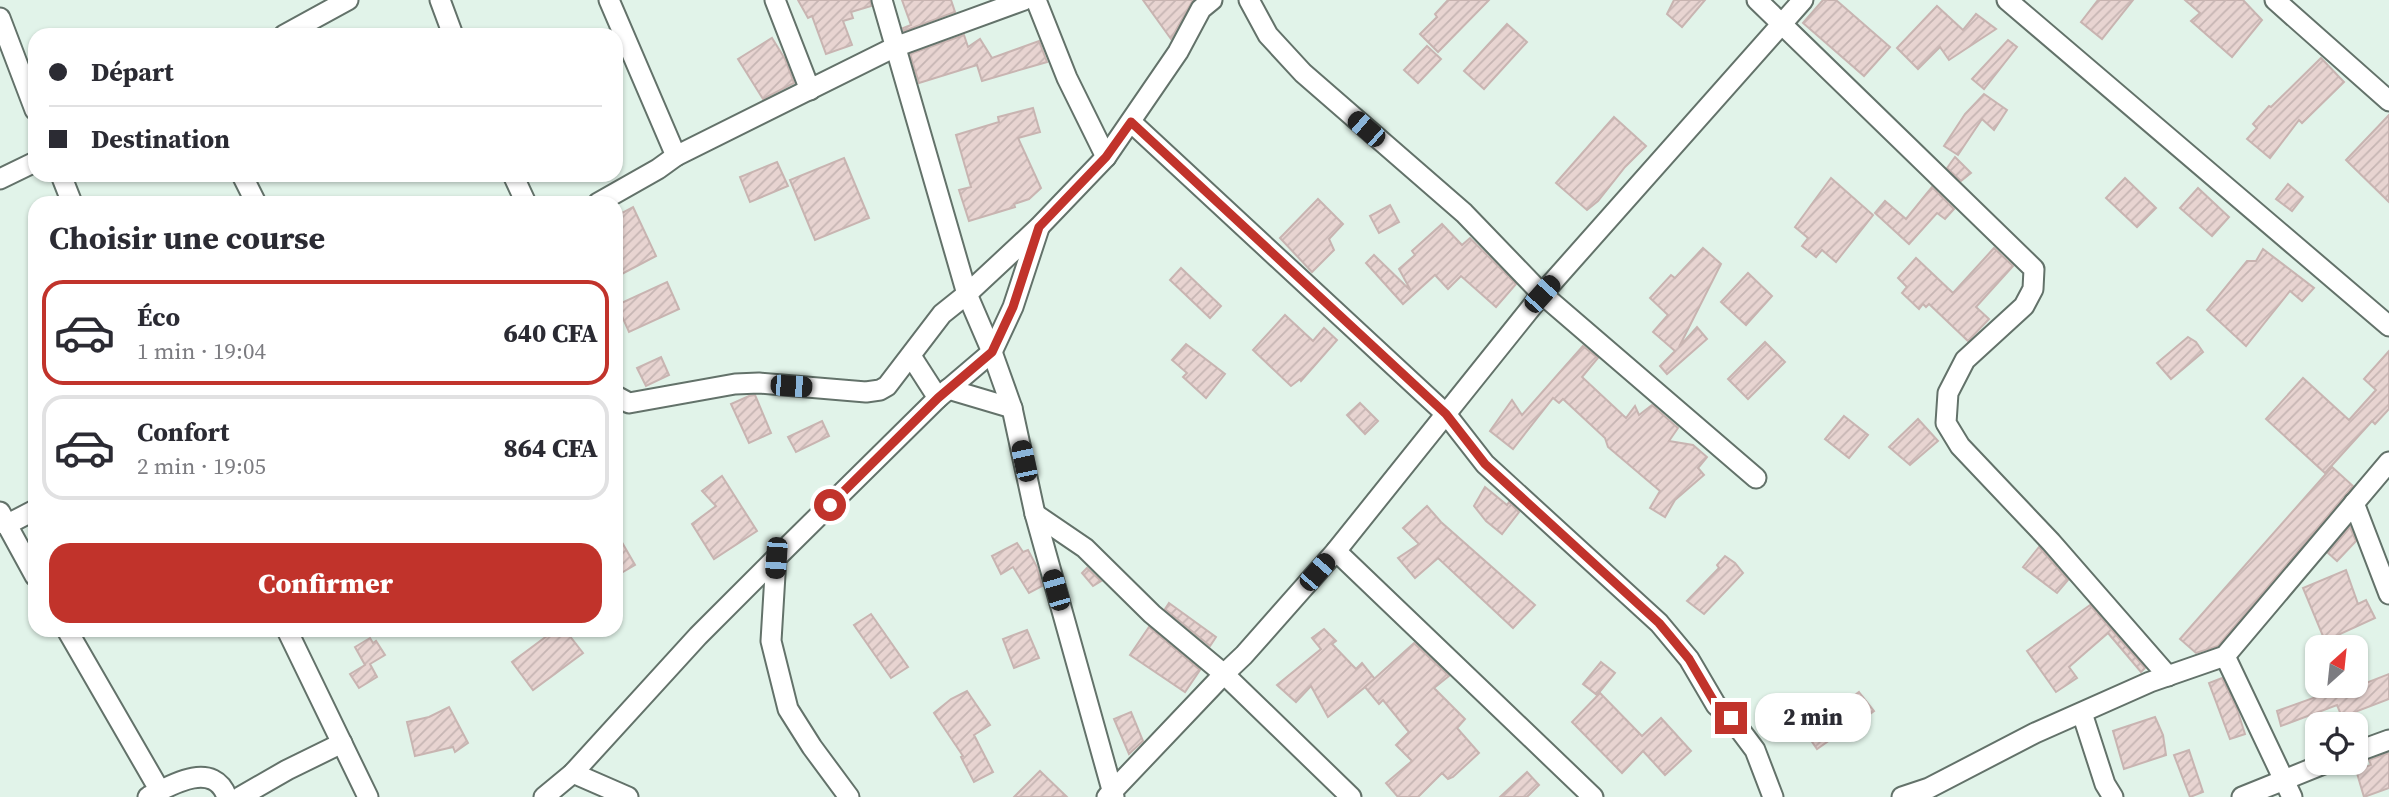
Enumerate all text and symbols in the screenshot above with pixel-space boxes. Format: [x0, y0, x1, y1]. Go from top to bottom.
text: Départ [91, 54, 174, 90]
car [1344, 107, 1389, 151]
text: Destination [91, 121, 230, 157]
text: Choisir une course [49, 216, 325, 260]
car [1521, 271, 1564, 317]
text: Éco [137, 299, 180, 335]
icon: car [53, 301, 116, 364]
text: 640 CFA [503, 315, 598, 351]
text: 1 min · 19:04 [137, 335, 266, 367]
car [770, 374, 813, 398]
text: Confort [137, 414, 229, 450]
icon: car [53, 416, 116, 479]
text: 864 CFA [503, 430, 598, 466]
car [1010, 438, 1039, 484]
text: 2 min · 19:05 [137, 450, 266, 482]
route start [814, 489, 846, 521]
car [765, 536, 788, 580]
button: Confirmer [49, 543, 602, 623]
car [1296, 549, 1339, 595]
car [1041, 567, 1072, 613]
north arrow [2305, 635, 2368, 698]
map controls [2305, 635, 2368, 775]
callout: 2 min [1756, 694, 1871, 742]
text: 2 min [1783, 701, 1843, 733]
route end [1715, 702, 1747, 734]
button: locate [2305, 712, 2368, 775]

